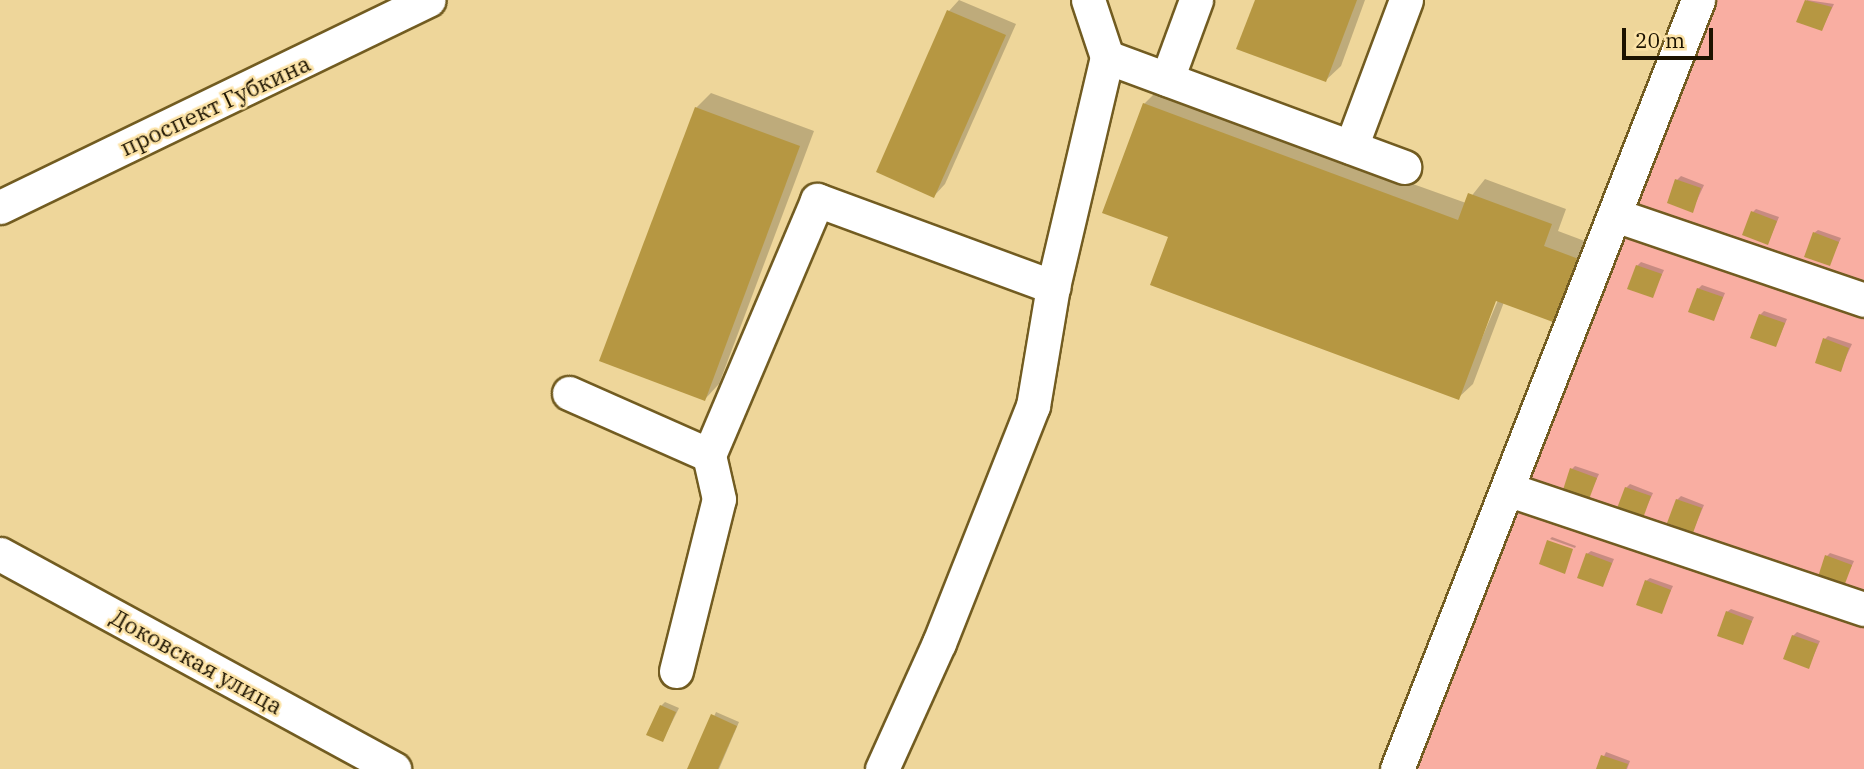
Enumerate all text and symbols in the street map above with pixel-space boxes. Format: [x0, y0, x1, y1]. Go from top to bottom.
scale bar [1626, 14, 1717, 58]
text: 20 m [1635, 26, 1685, 54]
street label: проспект Губкина [115, 49, 315, 161]
street label: Доковская улица [106, 602, 288, 720]

